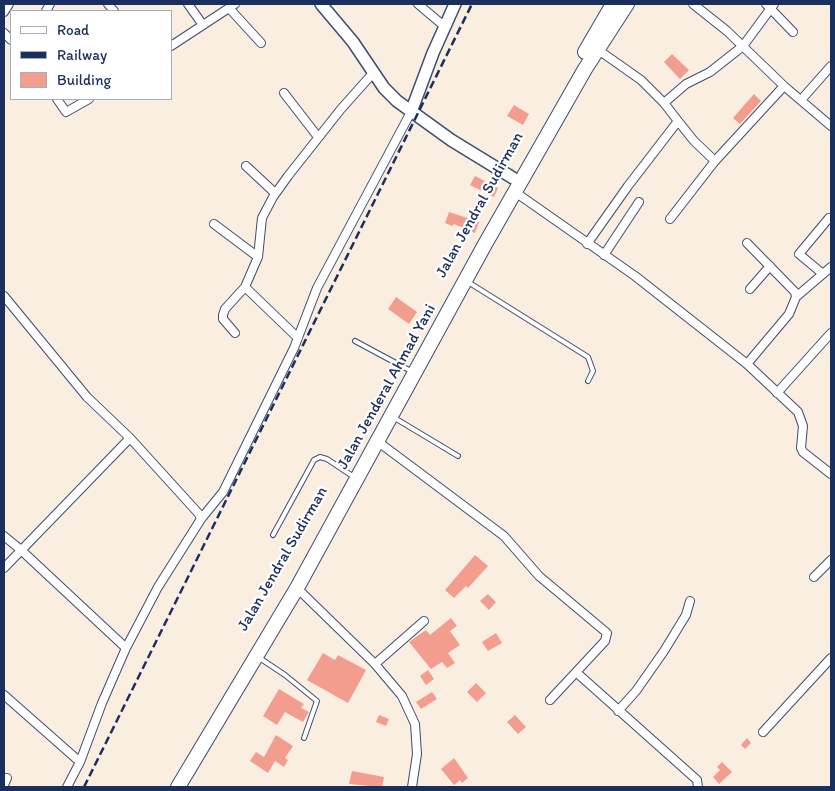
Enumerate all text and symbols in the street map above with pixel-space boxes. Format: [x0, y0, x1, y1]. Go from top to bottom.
legend [10, 10, 172, 100]
text: Road [57, 21, 89, 39]
text: Railway [57, 46, 107, 64]
text: Building [57, 71, 111, 89]
street label: Jalan Jendral Sudirman [432, 129, 528, 281]
street label: Jalan Jenderal Ahmad Yani [334, 301, 440, 473]
street label: Jalan Jendral Sudirman [234, 483, 332, 635]

